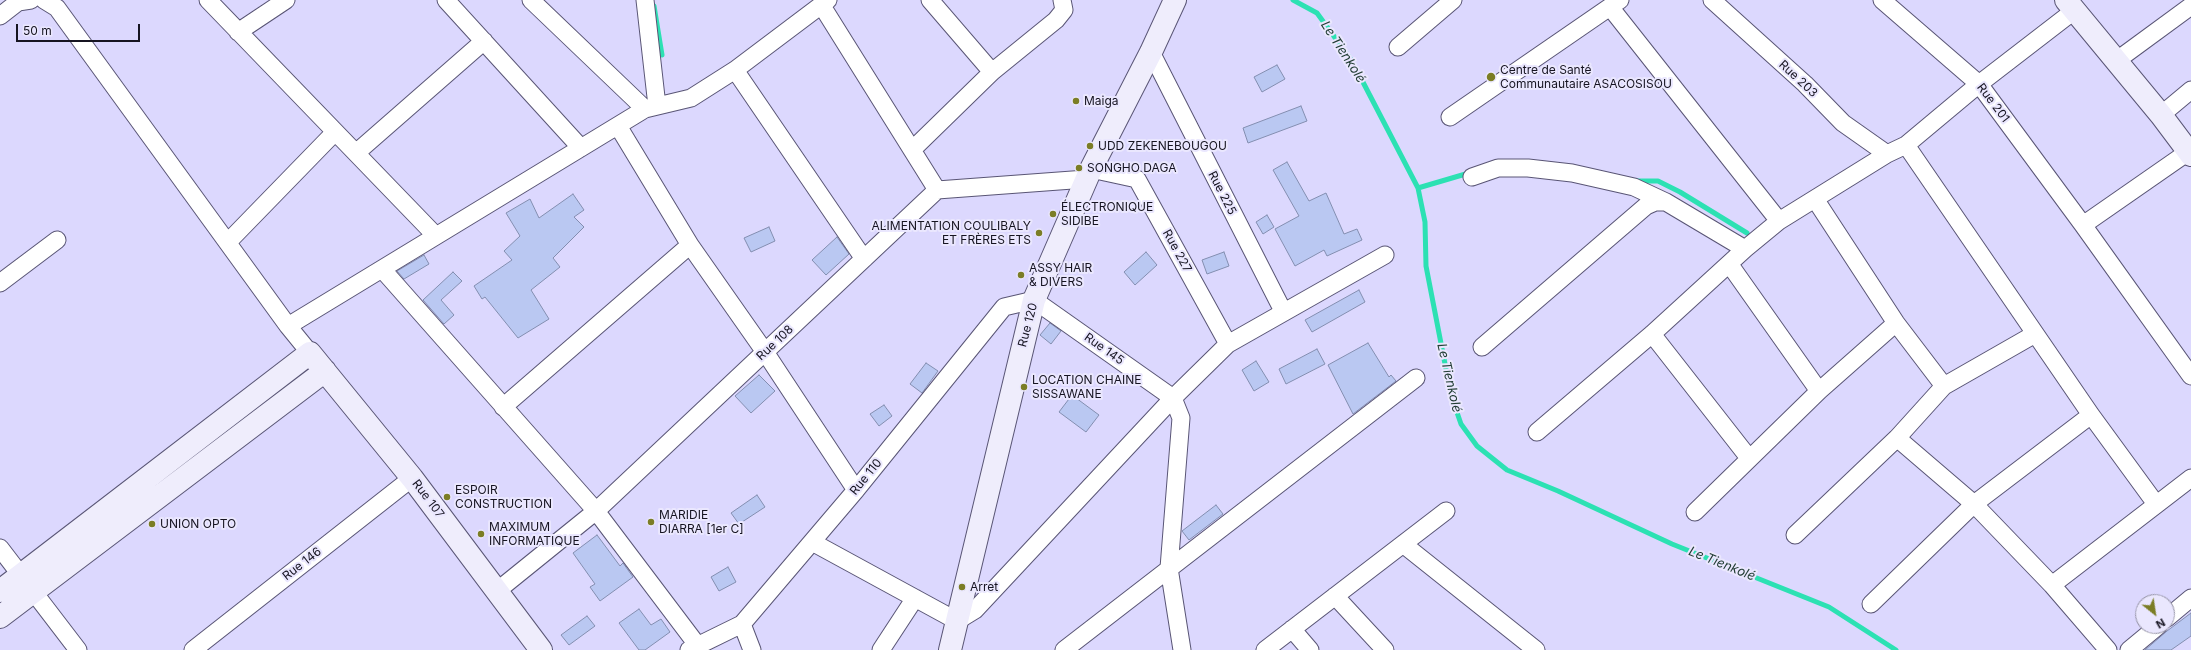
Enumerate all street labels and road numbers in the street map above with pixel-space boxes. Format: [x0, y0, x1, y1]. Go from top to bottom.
street label: Rue 203 [1776, 58, 1820, 100]
street label: Rue 201 [1974, 81, 2012, 125]
street label: Rue 225 [1205, 169, 1239, 217]
street label: Rue 227 [1159, 227, 1195, 275]
street label: Rue 120 [1015, 301, 1041, 349]
street label: Rue 108 [754, 322, 796, 364]
street label: Rue 145 [1081, 330, 1127, 368]
street label: Rue 110 [847, 456, 885, 498]
street label: Rue 107 [409, 477, 447, 521]
street label: Rue 146 [280, 544, 324, 584]

